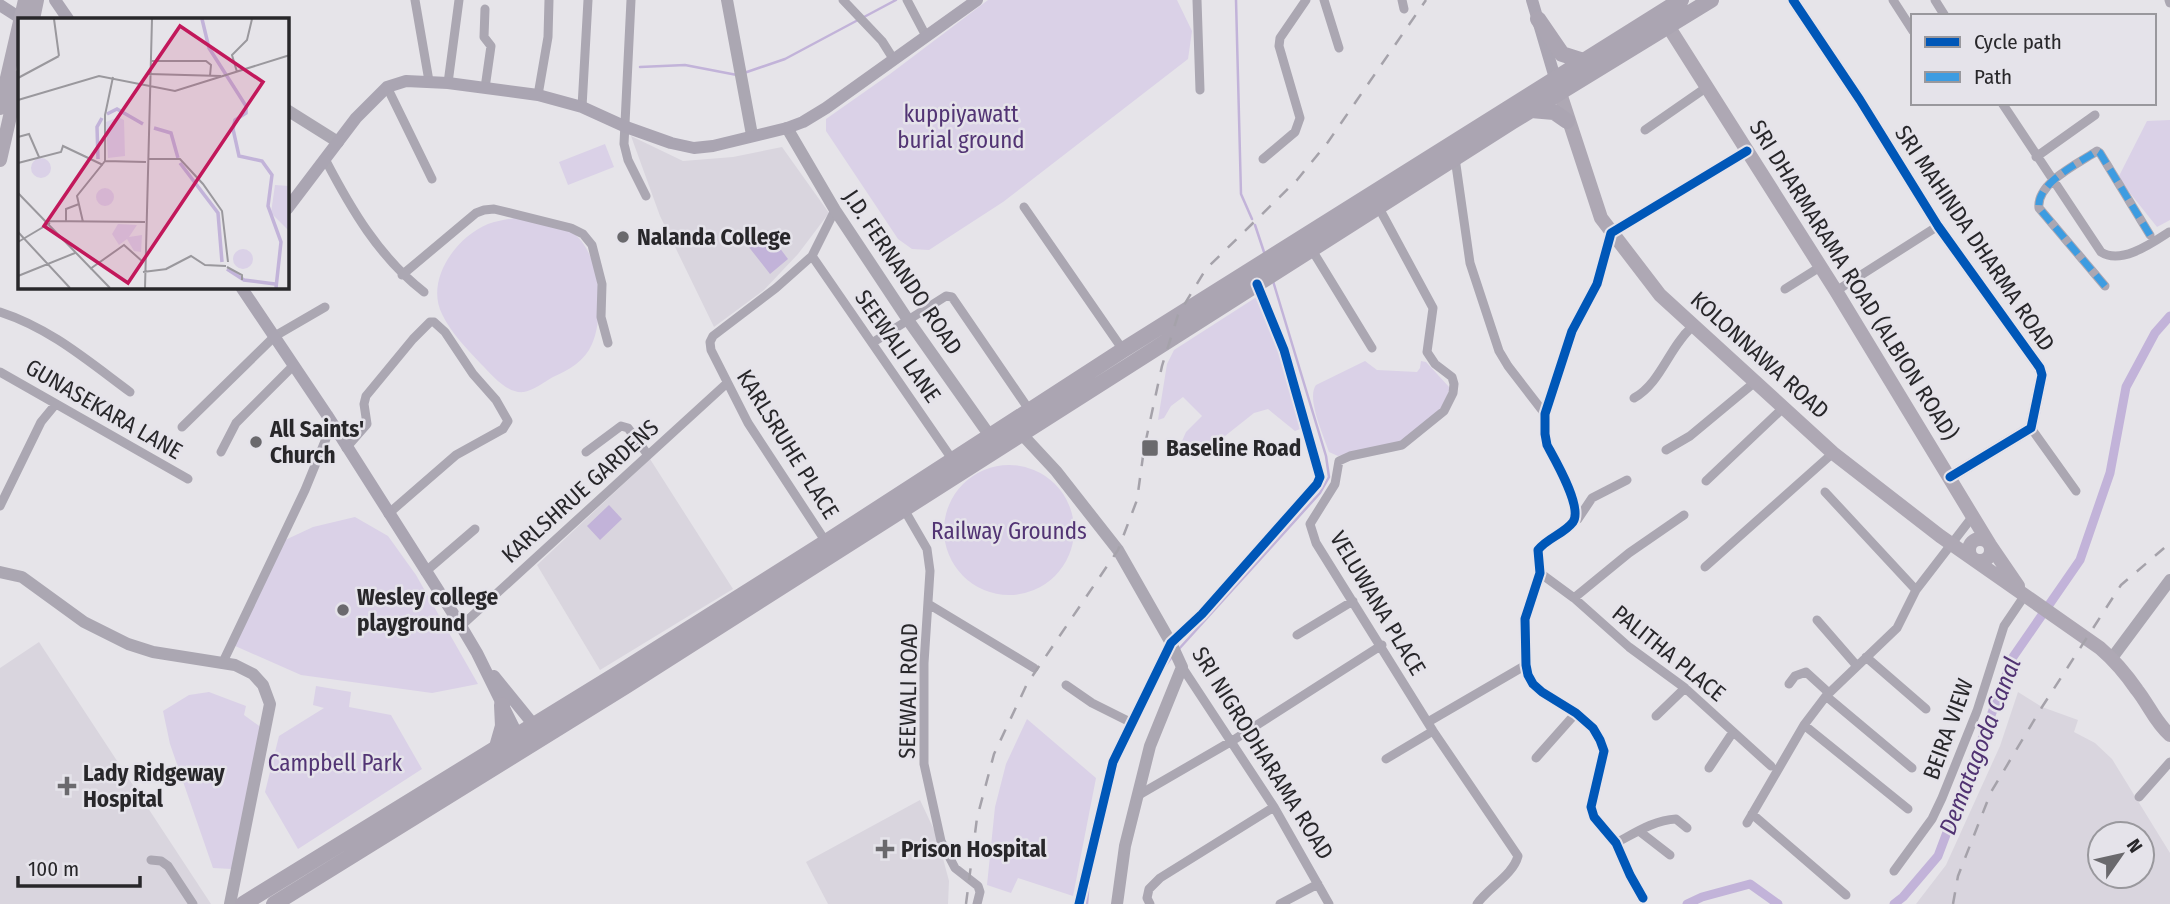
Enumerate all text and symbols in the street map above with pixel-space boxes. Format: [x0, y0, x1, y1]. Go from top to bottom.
legend [1911, 14, 2156, 105]
inset map [18, 18, 289, 289]
text: Cycle path [1974, 29, 2062, 55]
text: Path [1974, 64, 2012, 90]
park label: kuppiyawatt burial ground [897, 100, 1025, 154]
street label: SRI DHARMARAMA ROAD (ALBION ROAD) [1744, 115, 1964, 445]
street label: SRI MAHINDA DHARMA ROAD [1889, 120, 2061, 356]
street label: J.D. FERNANDO ROAD [837, 184, 969, 360]
place label: Nalanda College [637, 223, 791, 251]
marker: Nalanda College [615, 229, 631, 245]
street label: SEEWALI LANE [849, 284, 947, 408]
street label: KOLONNAWA ROAD [1685, 285, 1835, 425]
street label: GUNASEKARA LANE [21, 353, 187, 465]
street label: KARLSRUHE PLACE [731, 364, 845, 524]
street label: KARLSHRUE GARDENS [496, 413, 664, 569]
place label: All Saints' Church [269, 415, 364, 469]
marker: All Saints' Church [248, 434, 264, 450]
place label: Baseline Road [1166, 434, 1301, 462]
marker: Baseline Road [1140, 438, 1160, 458]
park label: Railway Grounds [931, 517, 1087, 545]
street label: VELUWANA PLACE [1324, 526, 1432, 680]
place label: Wesley college playground [357, 583, 499, 637]
street label: PALITHA PLACE [1607, 599, 1731, 707]
marker: Wesley college playground [335, 602, 351, 618]
street label: SEEWALI ROAD [893, 623, 923, 759]
street label: SRI NIGRODHARAMA ROAD [1186, 642, 1340, 864]
water label: Dematagoda Canal [1933, 654, 2027, 838]
street label: BEIRA VIEW [1917, 675, 1979, 783]
park label: Campbell Park [268, 749, 403, 777]
place label: Lady Ridgeway Hospital [83, 759, 226, 813]
marker: Lady Ridgeway Hospital [57, 776, 77, 796]
north arrow [2086, 820, 2156, 890]
place label: Prison Hospital [901, 835, 1047, 863]
text: N [2122, 835, 2147, 857]
marker: Prison Hospital [875, 839, 895, 859]
scale bar [18, 844, 140, 888]
text: 100 m [28, 856, 79, 882]

